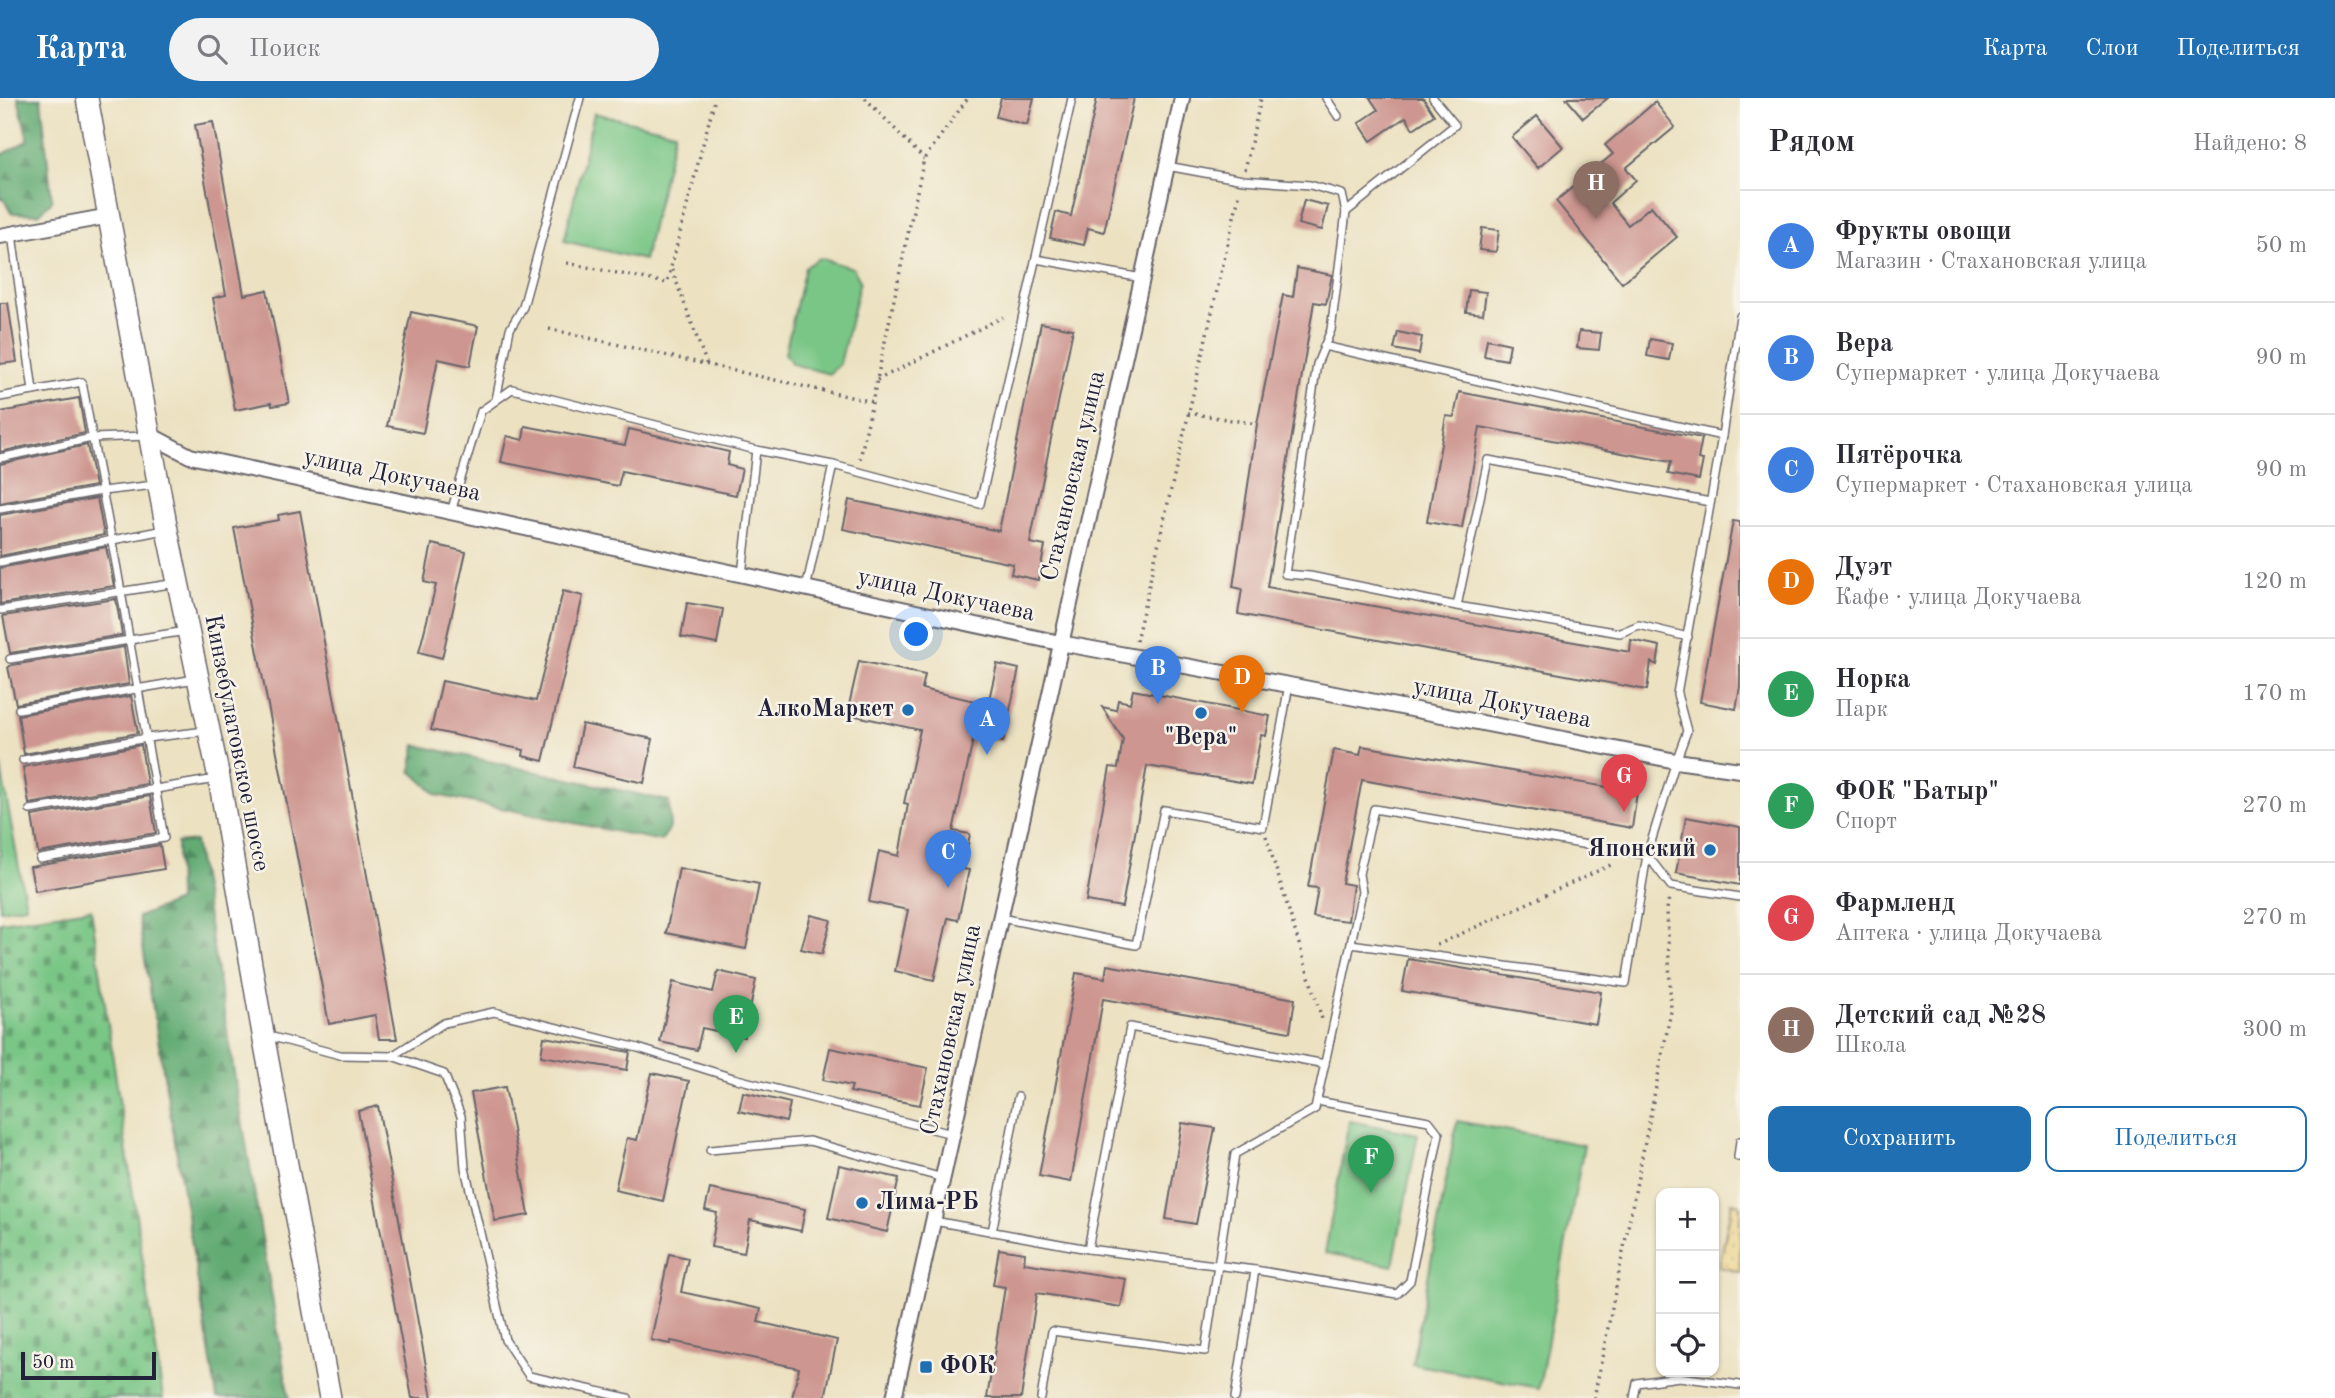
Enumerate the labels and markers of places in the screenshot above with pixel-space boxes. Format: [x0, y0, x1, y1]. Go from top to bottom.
pin: H [1573, 161, 1619, 219]
pin: B [1135, 646, 1181, 704]
pin: D [1219, 655, 1265, 713]
pin: A [964, 697, 1010, 755]
place label: АлкоМаркет [756, 698, 894, 722]
marker: АлкоМаркет [900, 702, 916, 718]
marker: "Вера" [1193, 705, 1209, 721]
place label: "Вера" [1165, 726, 1237, 750]
pin: G [1601, 754, 1647, 812]
pin: C [925, 830, 971, 888]
place label: Японский [1588, 838, 1696, 862]
marker: Японский [1702, 842, 1718, 858]
pin: E [713, 995, 759, 1053]
pin: F [1348, 1135, 1394, 1193]
place label: Лима-РБ [876, 1191, 979, 1215]
marker: Лима-РБ [854, 1195, 870, 1211]
place label: ФОК [940, 1355, 996, 1379]
marker: ФОК [918, 1359, 934, 1375]

